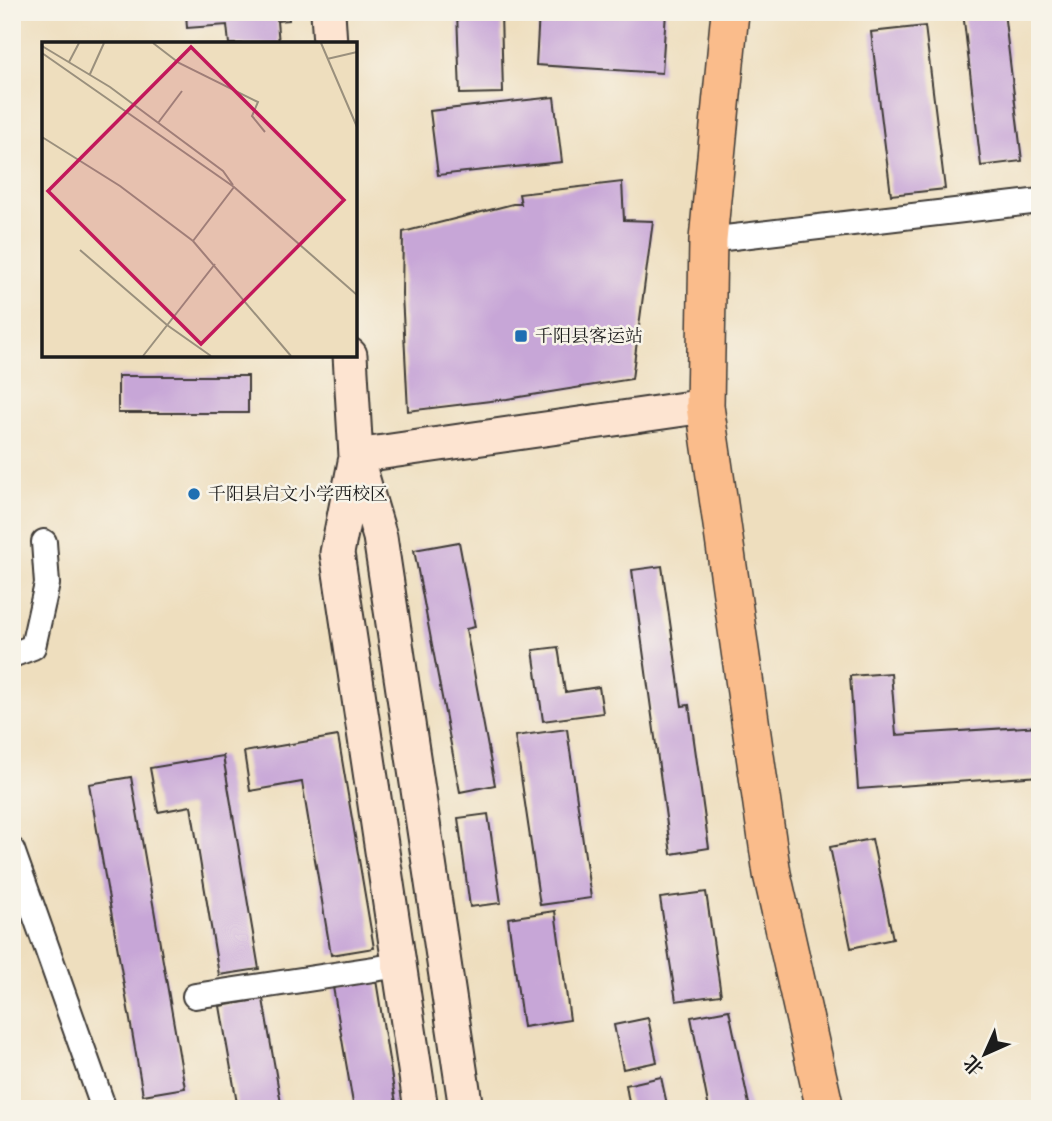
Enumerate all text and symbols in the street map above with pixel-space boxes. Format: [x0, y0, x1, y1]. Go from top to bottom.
inset map [42, 42, 357, 357]
place label: 千阳县客运站 [535, 325, 643, 347]
marker: 千阳县客运站 [513, 328, 529, 344]
place label: 千阳县启文小学西校区 [208, 483, 388, 505]
marker: 千阳县启文小学西校区 [186, 486, 202, 502]
north arrow [950, 1020, 1020, 1090]
text: 北 [958, 1051, 988, 1081]

